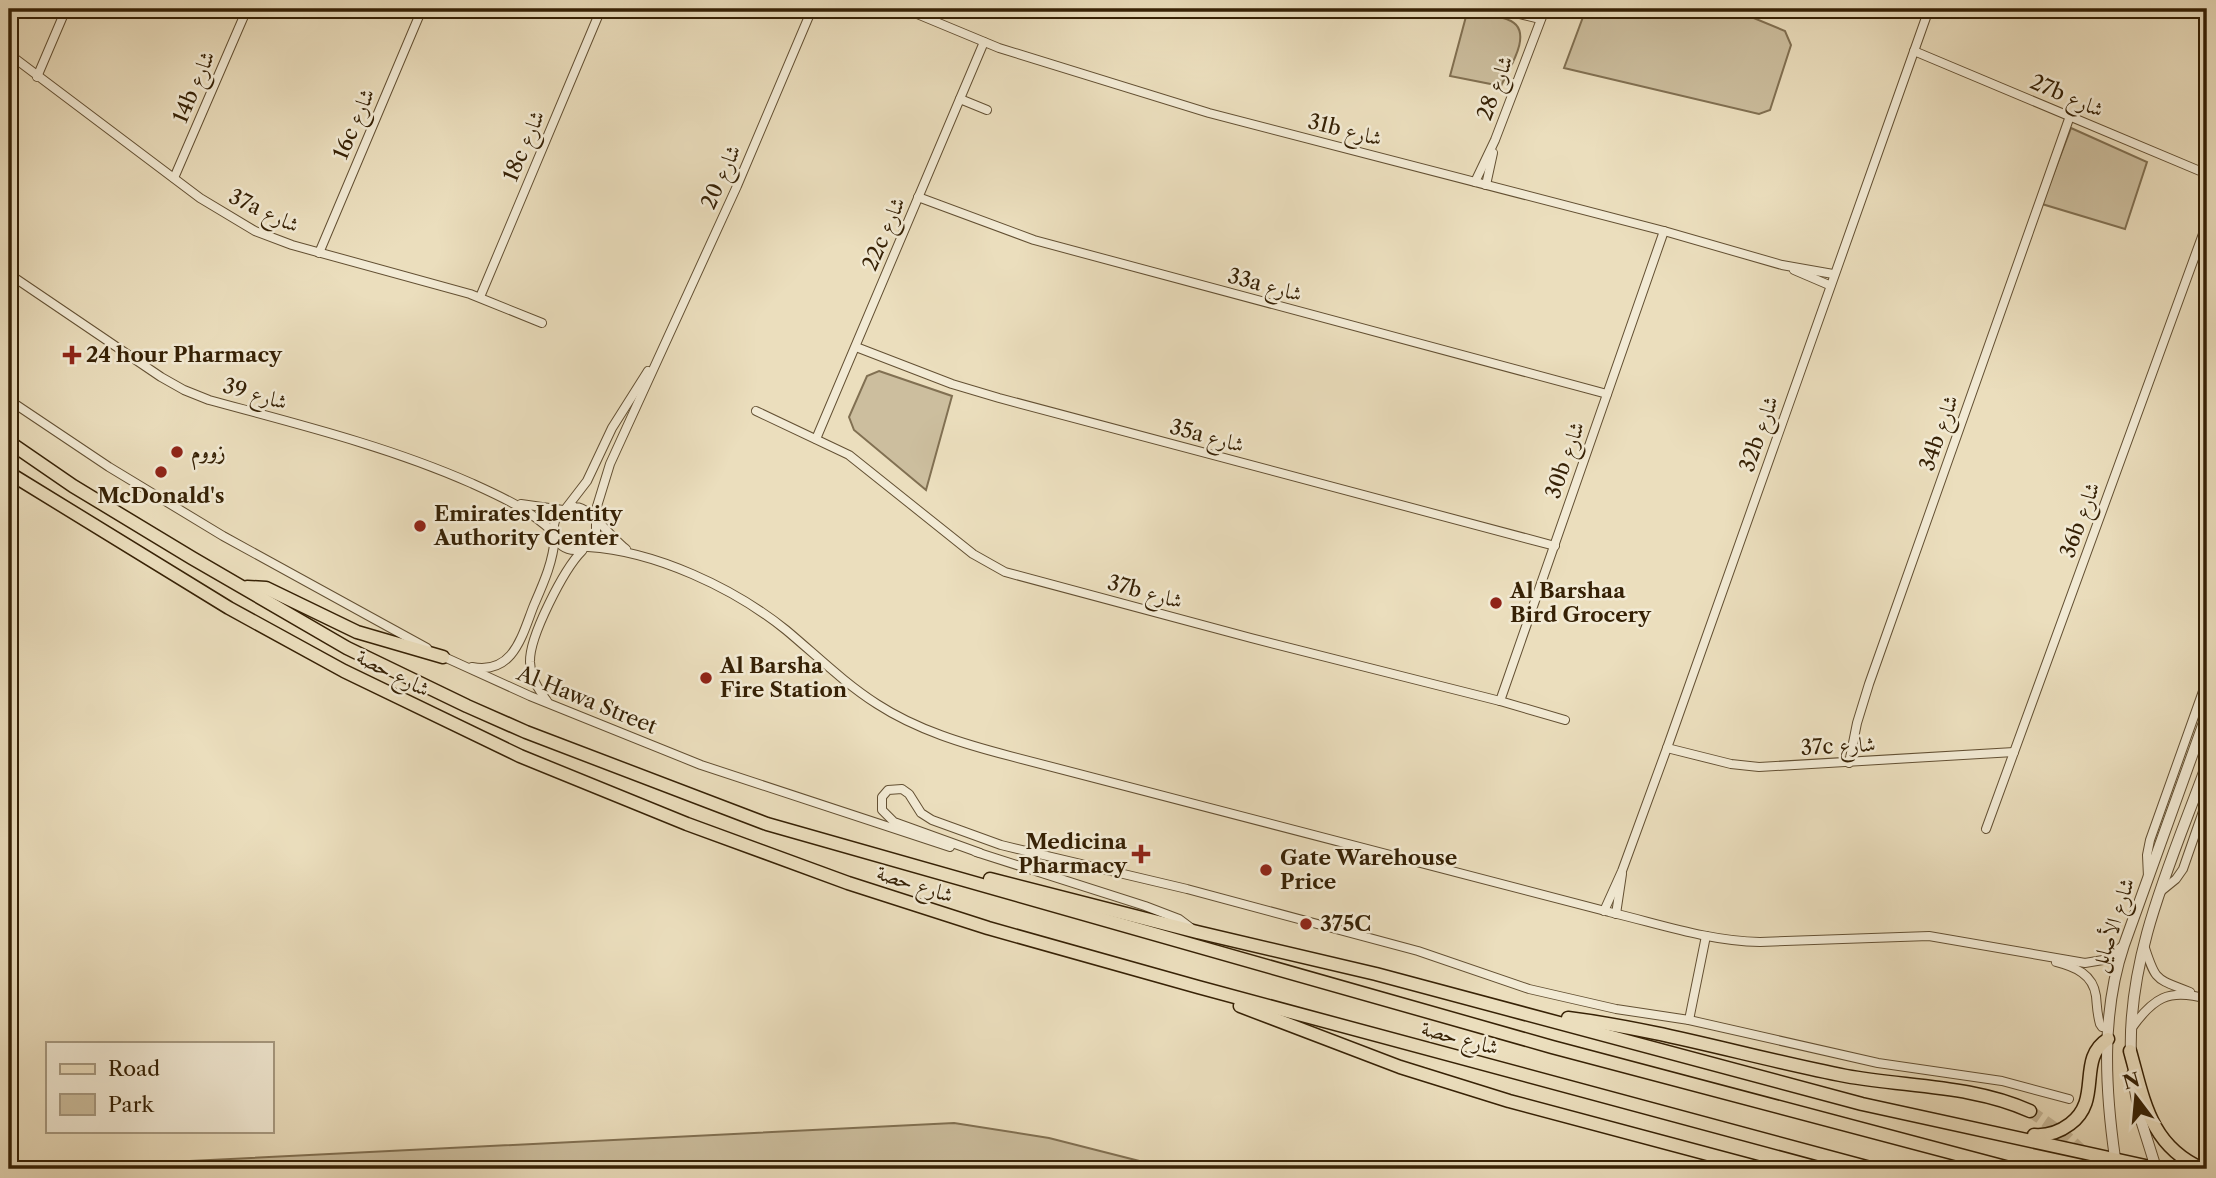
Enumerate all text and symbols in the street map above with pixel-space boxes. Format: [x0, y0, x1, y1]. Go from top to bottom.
street label: 14b شارع [167, 47, 225, 129]
street label: شارع 28 [1471, 52, 1523, 125]
street label: 27b شارع [2024, 69, 2108, 128]
street label: 16c شارع [328, 85, 385, 165]
street label: 18c شارع [498, 107, 555, 187]
street label: 31b شارع [1304, 108, 1385, 157]
street label: شارع 20 [695, 141, 751, 215]
street label: 37a شارع [222, 183, 303, 243]
street label: 22c شارع [857, 193, 916, 277]
street label: 33a شارع [1224, 263, 1305, 312]
place label: 24 hour Pharmacy [86, 342, 283, 367]
marker: 24 hour Pharmacy [64, 347, 80, 363]
street label: شارع 39 [218, 372, 290, 420]
street label: 34b شارع [1914, 392, 1969, 476]
street label: 32b شارع [1734, 393, 1789, 477]
street label: 35a شارع [1166, 414, 1247, 463]
street label: 30b شارع [1540, 418, 1595, 504]
place label: زووم [191, 439, 226, 471]
marker: زووم [169, 444, 185, 460]
marker: McDonald's [153, 464, 169, 480]
street label: 36b شارع [2054, 479, 2110, 563]
place label: McDonald's [98, 483, 224, 508]
place label: Emirates Identity Authority Center [433, 501, 623, 550]
marker: Emirates Identity Authority Center [412, 518, 428, 534]
street label: 37b شارع [1103, 570, 1185, 619]
place label: Al Barshaa Bird Grocery [1509, 578, 1652, 627]
marker: Al Barshaa Bird Grocery [1488, 595, 1504, 611]
street label: شارع حصة [350, 643, 434, 707]
place label: Al Barsha Fire Station [719, 653, 848, 702]
street label: Al Hawa Street [513, 660, 661, 739]
marker: Al Barsha Fire Station [698, 670, 714, 686]
street label: 37c شارع [1800, 731, 1876, 766]
place label: Medicina Pharmacy [1018, 829, 1128, 878]
place label: Gate Warehouse Price [1280, 845, 1457, 894]
marker: Medicina Pharmacy [1133, 846, 1149, 862]
street label: شارع حصة [872, 859, 957, 913]
marker: Gate Warehouse Price [1258, 862, 1274, 878]
street label: شارع الأصايل [2084, 874, 2145, 977]
place label: 375C [1320, 911, 1371, 936]
marker: 375C [1298, 916, 1314, 932]
street label: شارع حصة [1417, 1015, 1501, 1066]
legend [46, 1042, 273, 1132]
text: Road [108, 1056, 160, 1081]
north arrow [2100, 1062, 2170, 1132]
text: N [2120, 1068, 2143, 1094]
text: Park [108, 1092, 154, 1117]

